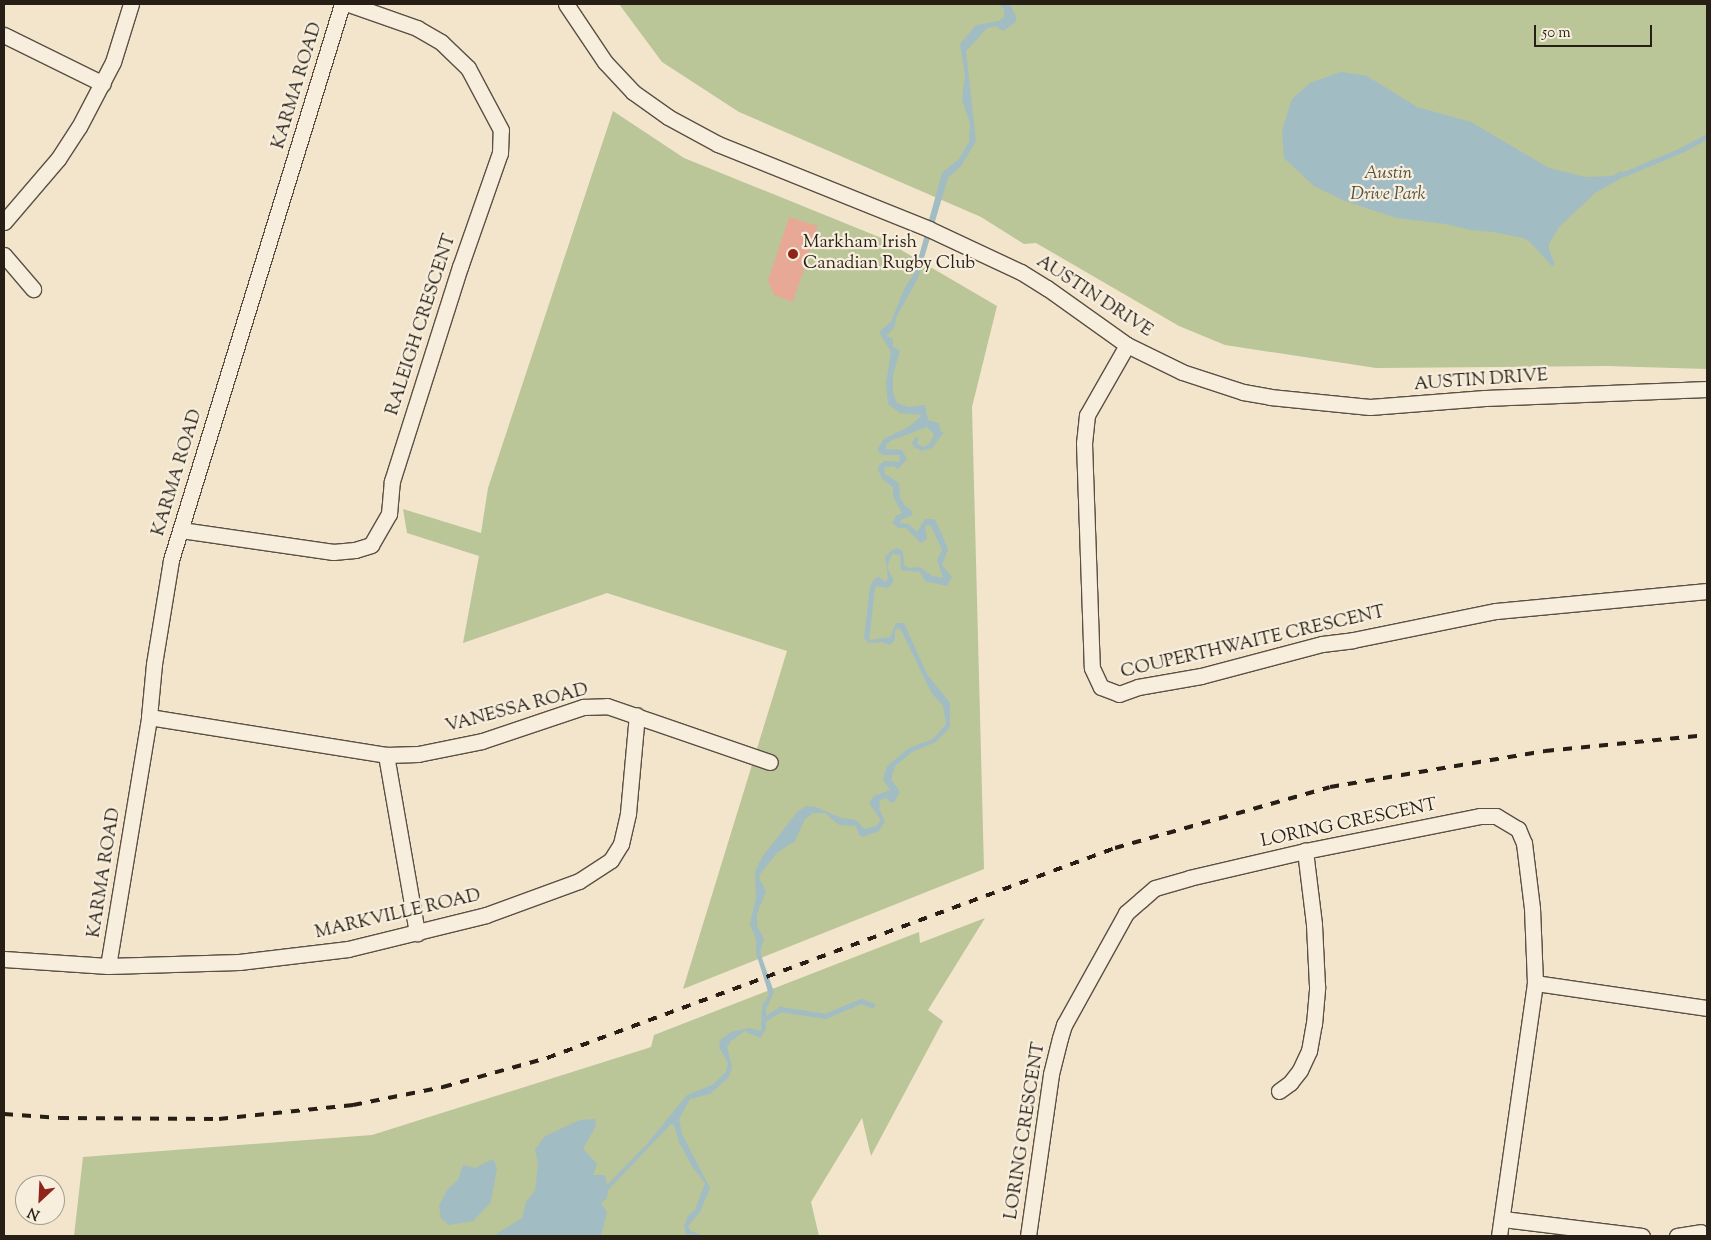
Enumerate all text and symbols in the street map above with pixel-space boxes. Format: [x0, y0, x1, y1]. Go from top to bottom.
scale bar [1536, 15, 1654, 47]
street label: KARMA ROAD [268, 20, 328, 152]
text: 50 m [1542, 23, 1571, 44]
park label: Austin Drive Park [1350, 164, 1426, 206]
street label: RALEIGH CRESCENT [382, 232, 462, 418]
place label: Markham Irish Canadian Rugby Club [803, 233, 975, 276]
marker: Markham Irish Canadian Rugby Club [787, 248, 799, 260]
street label: AUSTIN DRIVE [1032, 251, 1156, 343]
street label: AUSTIN DRIVE [1413, 366, 1549, 396]
street label: KARMA ROAD [148, 407, 208, 539]
street label: COUPERTHWAITE CRESCENT [1119, 602, 1387, 684]
street label: VANESSA ROAD [443, 680, 591, 738]
street label: LORING CRESCENT [1259, 795, 1439, 853]
street label: KARMA ROAD [84, 806, 126, 940]
street label: MARKVILLE ROAD [313, 885, 483, 945]
street label: LORING CRESCENT [1001, 1041, 1051, 1221]
north arrow [15, 1175, 65, 1225]
text: N [25, 1201, 43, 1224]

